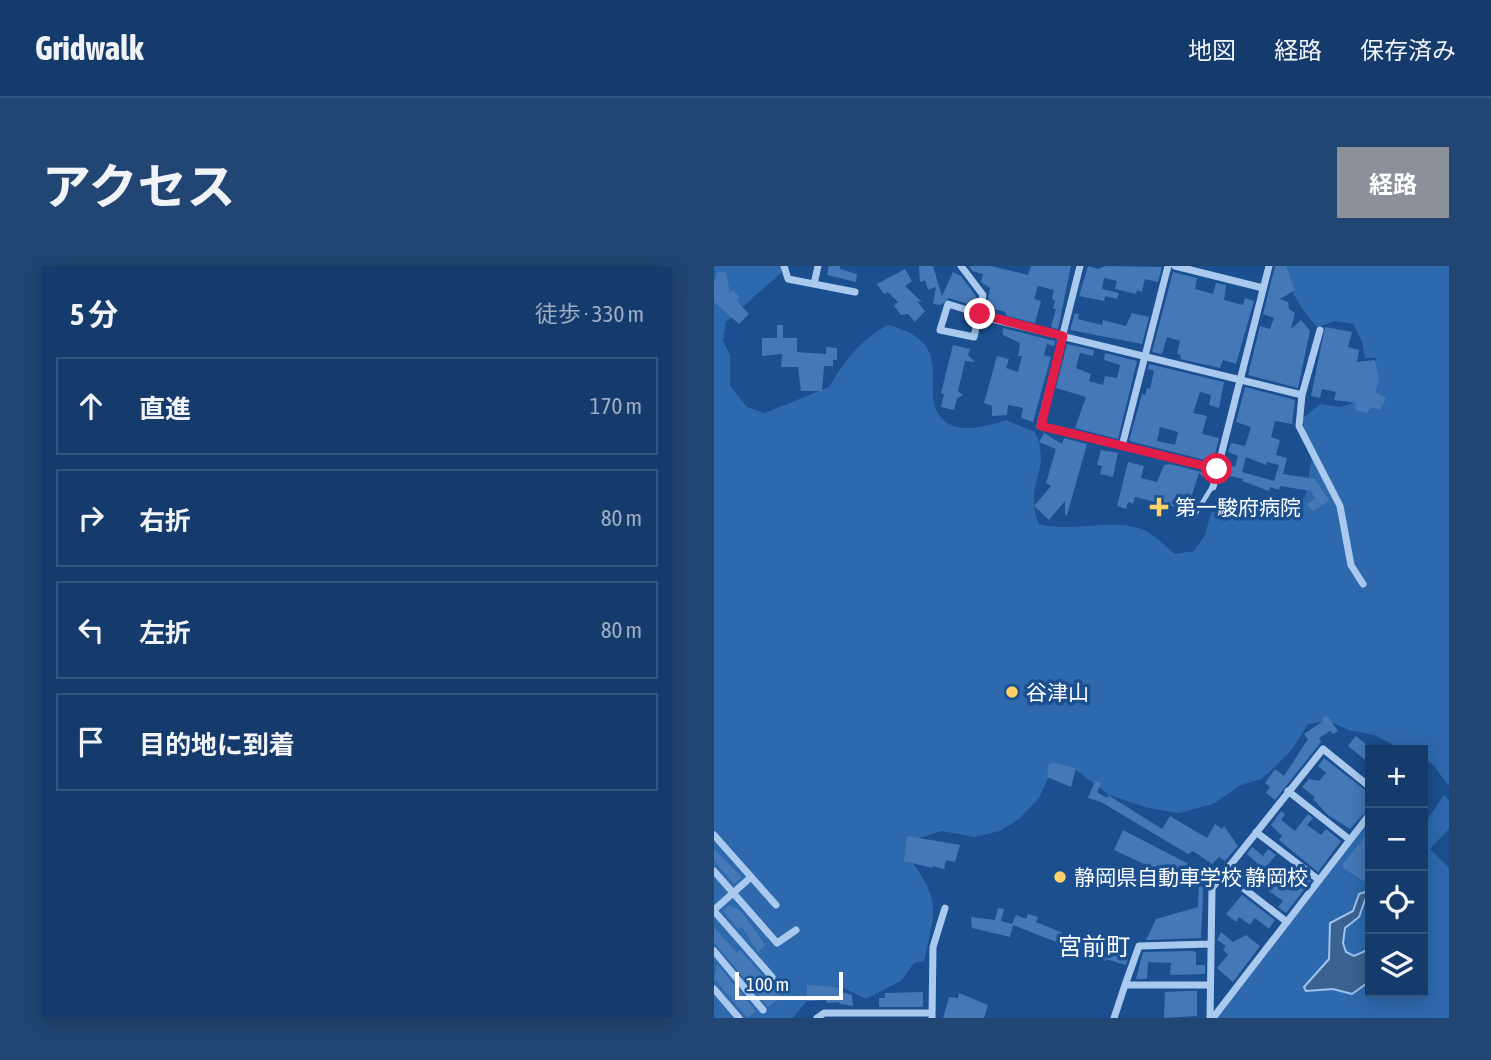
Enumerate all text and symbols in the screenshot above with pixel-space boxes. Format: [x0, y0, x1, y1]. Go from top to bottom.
text: Gridwalk [35, 29, 143, 67]
text: 地図 [1188, 37, 1236, 64]
text: 経路 [1274, 37, 1322, 64]
text: 保存済み [1360, 37, 1456, 64]
button: 経路 [1337, 147, 1449, 218]
text: アクセス [42, 158, 236, 214]
text: 5 分 [70, 297, 118, 331]
route end [964, 298, 995, 329]
text: 徒歩 · 330 m [535, 301, 644, 327]
icon: ahead [72, 387, 110, 425]
text: 170 m [590, 393, 642, 419]
text: 直進 [139, 394, 191, 424]
route start [1201, 453, 1232, 484]
place label: 第一駿府病院 [1175, 495, 1301, 519]
marker: 第一駿府病院 [1149, 497, 1169, 517]
icon: right [72, 499, 110, 537]
text: 80 m [601, 505, 642, 531]
text: 右折 [139, 506, 191, 536]
icon: left [72, 611, 110, 649]
text: 80 m [601, 617, 642, 643]
text: 左折 [139, 618, 191, 648]
place label: 谷津山 [1026, 680, 1089, 704]
marker: 谷津山 [1004, 684, 1020, 700]
icon: arrive [72, 723, 110, 761]
text: 目的地に到着 [139, 730, 295, 760]
map controls [1365, 745, 1428, 997]
button: + [1365, 745, 1428, 808]
button: − [1365, 808, 1428, 871]
place label: 静岡県自動車学校 静岡校 [1074, 865, 1308, 889]
marker: 静岡県自動車学校 静岡校 [1052, 869, 1068, 885]
button: locate [1365, 871, 1428, 934]
district label: 宮前町 [1058, 933, 1130, 960]
button: layers [1365, 934, 1428, 997]
scale bar [735, 969, 844, 1001]
text: 100 m [746, 973, 789, 995]

